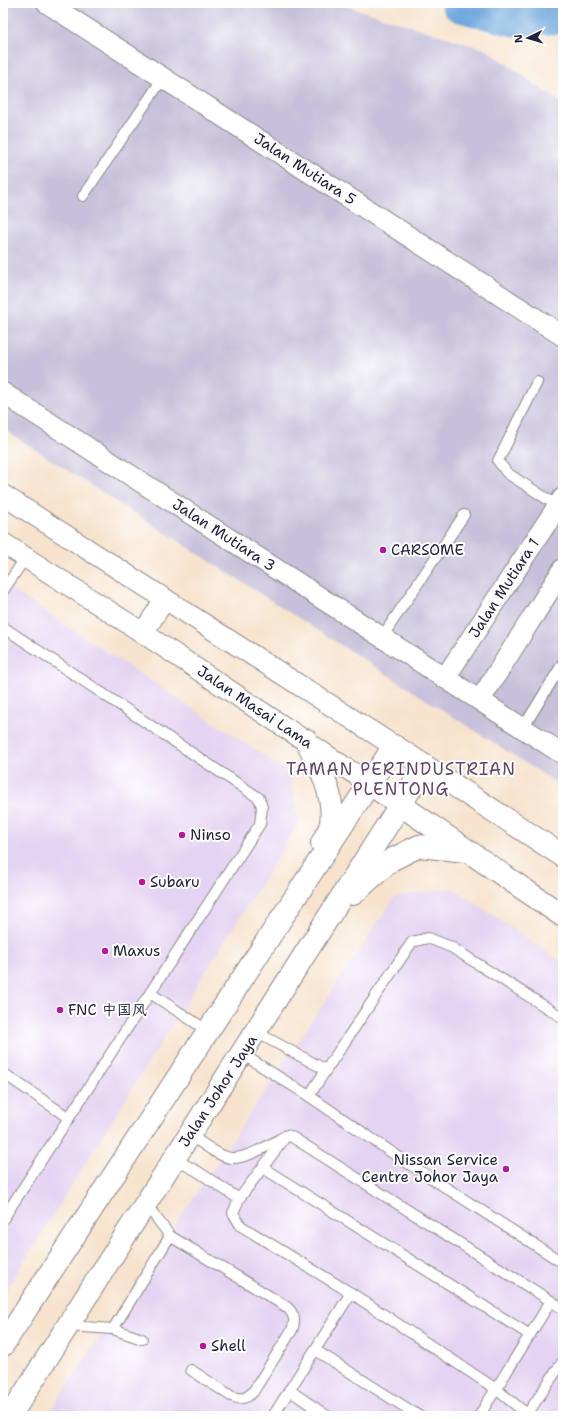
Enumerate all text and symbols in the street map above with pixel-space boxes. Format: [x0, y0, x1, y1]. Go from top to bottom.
north arrow [508, 18, 548, 58]
text: N [511, 34, 526, 44]
street label: Jalan Mutiara 5 [250, 128, 360, 210]
street label: Jalan Mutiara 3 [168, 494, 280, 576]
street label: Jalan Mutiara 1 [464, 534, 544, 642]
place label: CARSOME [391, 540, 464, 560]
marker: CARSOME [378, 545, 388, 555]
street label: Jalan Masai Lama [193, 661, 317, 754]
district label: TAMAN PERINDUSTRIAN PLENTONG [286, 758, 516, 800]
place label: Ninso [190, 825, 231, 845]
marker: Ninso [177, 830, 187, 840]
place label: Subaru [150, 872, 200, 892]
marker: Subaru [137, 877, 147, 887]
place label: Maxus [113, 941, 161, 961]
marker: Maxus [100, 946, 110, 956]
place label: FNC 中国风 [68, 1000, 147, 1020]
marker: FNC 中国风 [55, 1005, 65, 1015]
street label: Jalan Johor Jaya [174, 1030, 262, 1151]
place label: Nissan Service Centre Johor Jaya [362, 1150, 499, 1187]
marker: Nissan Service Centre Johor Jaya [501, 1164, 511, 1174]
place label: Shell [211, 1336, 246, 1356]
marker: Shell [198, 1341, 208, 1351]

